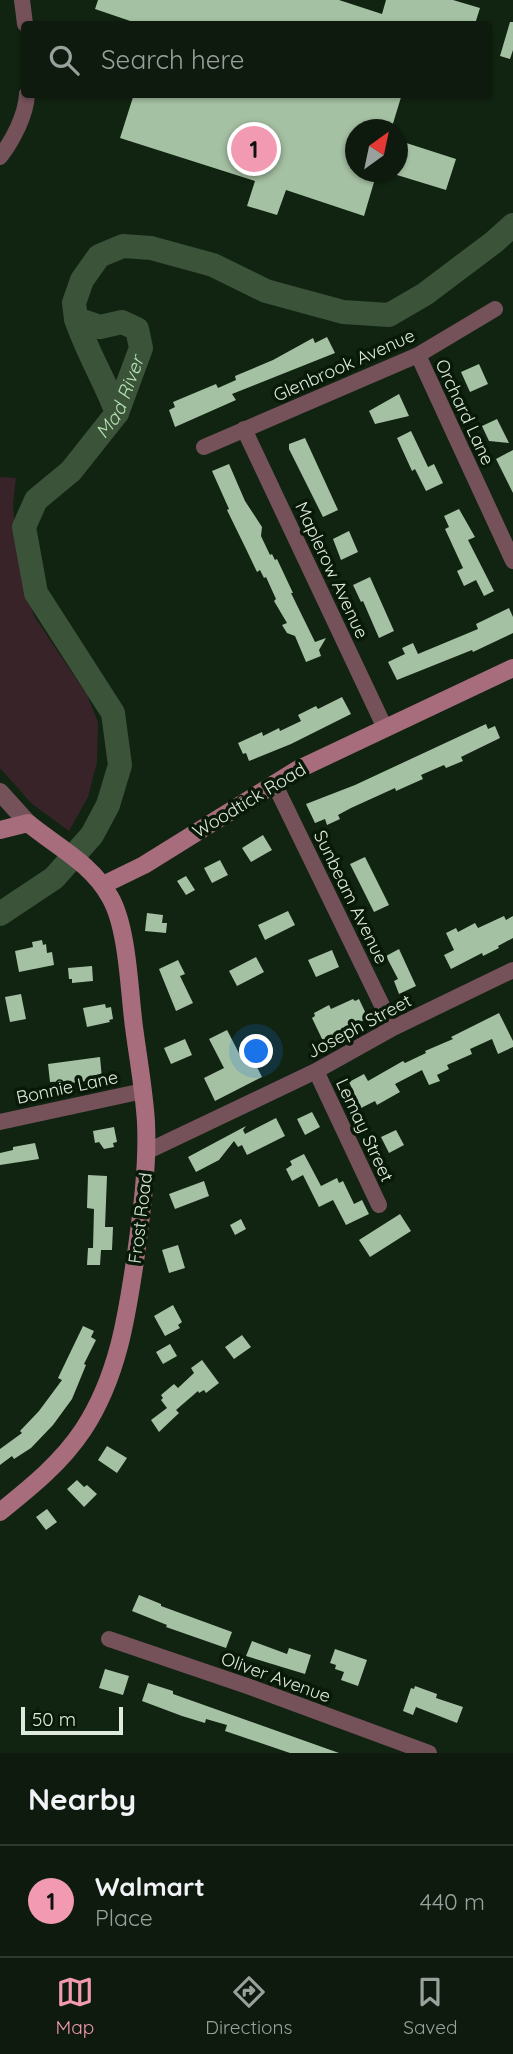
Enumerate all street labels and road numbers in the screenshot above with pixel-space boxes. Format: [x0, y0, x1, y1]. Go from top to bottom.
street label: Glenbrook Avenue [270, 324, 418, 406]
street label: Orchard Lane [430, 355, 500, 469]
street label: Maplerow Avenue [290, 498, 374, 642]
street label: Woodtick Road [188, 757, 310, 843]
street label: Sunbeam Avenue [309, 826, 393, 968]
street label: Joseph Street [303, 989, 415, 1063]
street label: Bonnie Lane [14, 1065, 120, 1109]
street label: Lemay Street [331, 1075, 399, 1185]
street label: Frost Road [123, 1171, 157, 1265]
street label: Oliver Avenue [218, 1647, 334, 1707]

